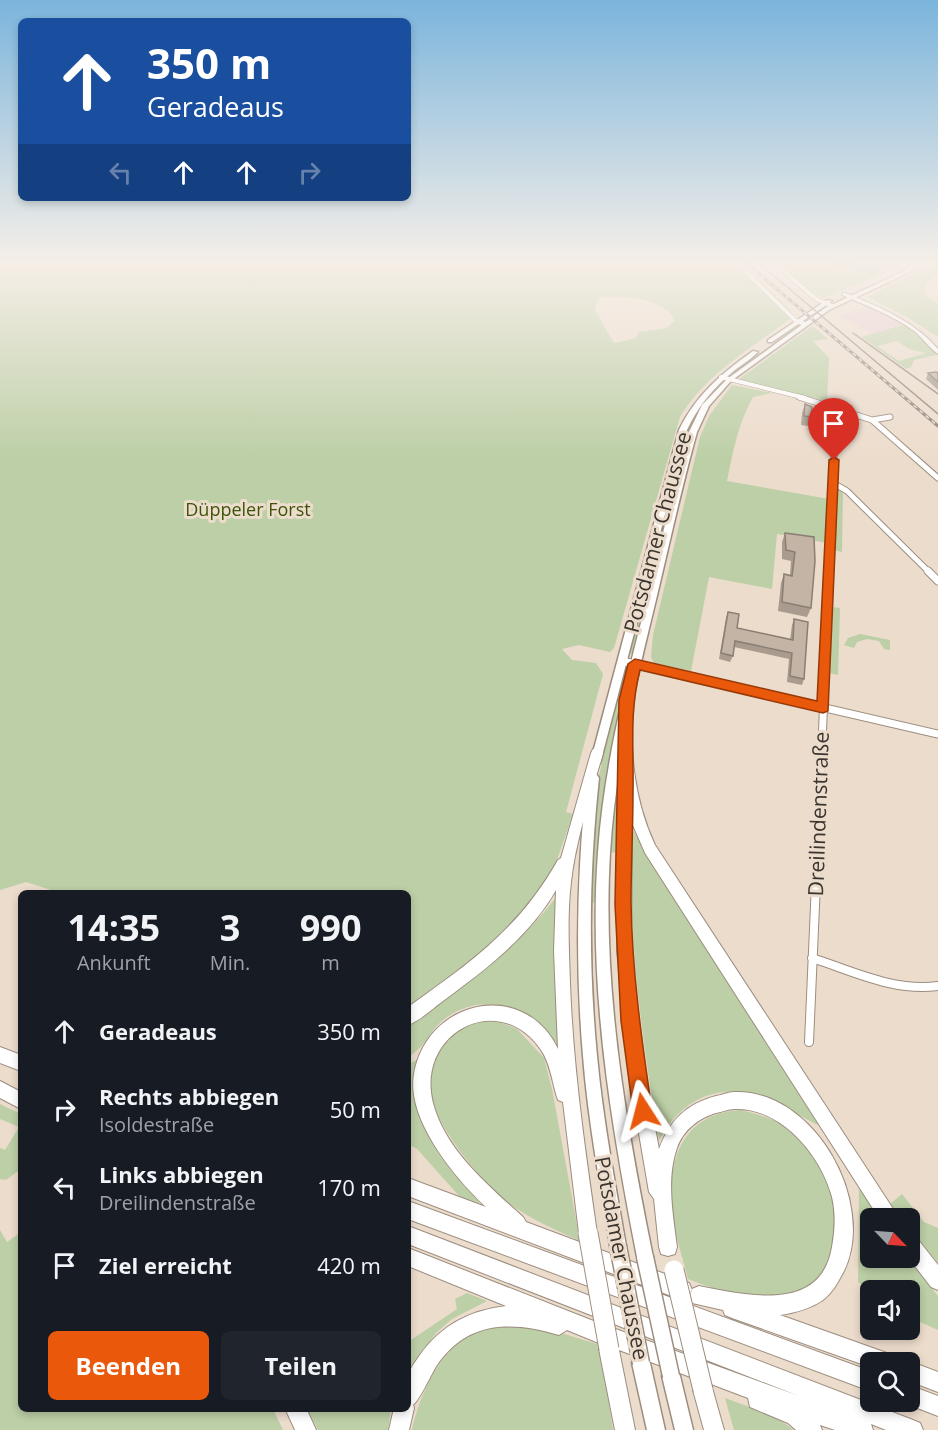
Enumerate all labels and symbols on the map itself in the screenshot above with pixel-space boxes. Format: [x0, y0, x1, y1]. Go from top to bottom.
pin [808, 398, 859, 460]
street label: Potsdamer Chaussee [617, 428, 697, 636]
park label: Düppeler Forst [185, 497, 311, 521]
street label: Dreilindenstraße [801, 731, 835, 897]
position arrow [611, 1079, 675, 1143]
street label: Potsdamer Chaussee [589, 1154, 655, 1362]
north arrow [860, 1208, 920, 1268]

